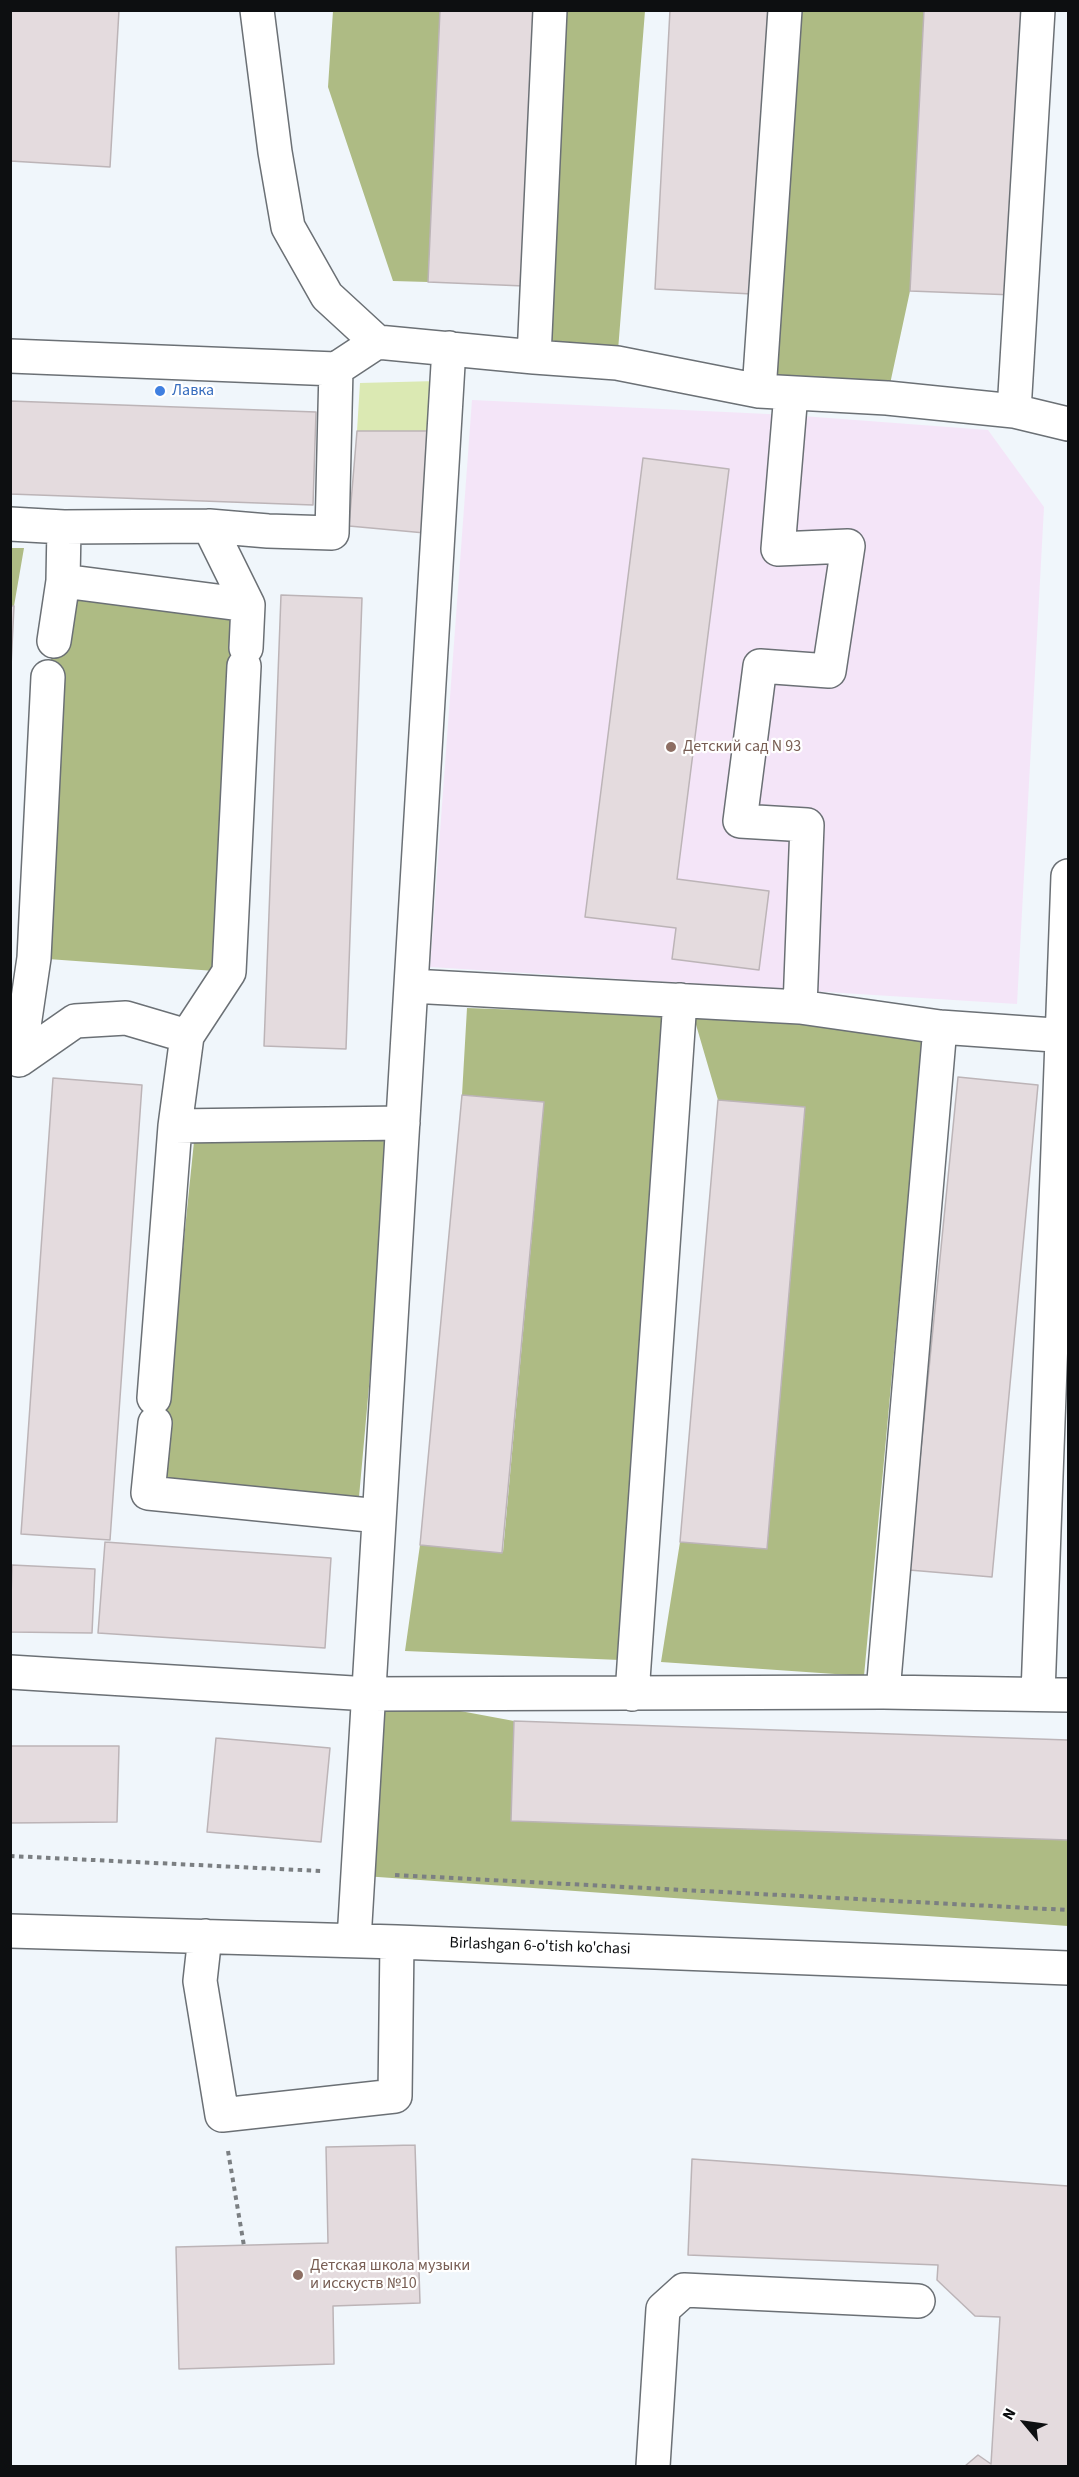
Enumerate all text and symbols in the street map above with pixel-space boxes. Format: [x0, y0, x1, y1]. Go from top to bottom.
place label: Лавка [172, 381, 214, 401]
marker: Лавка [153, 384, 167, 398]
place label: Детский сад N 93 [683, 737, 801, 757]
marker: Детский сад N 93 [664, 740, 678, 754]
street label: Birlashgan 6-o'tish ko'chasi [449, 1934, 631, 1960]
place label: Детская школа музыки и исскуств №10 [310, 2256, 470, 2294]
marker: Детская школа музыки и исскуств №10 [291, 2268, 305, 2282]
north arrow [995, 2393, 1055, 2453]
text: N [997, 2404, 1021, 2424]

